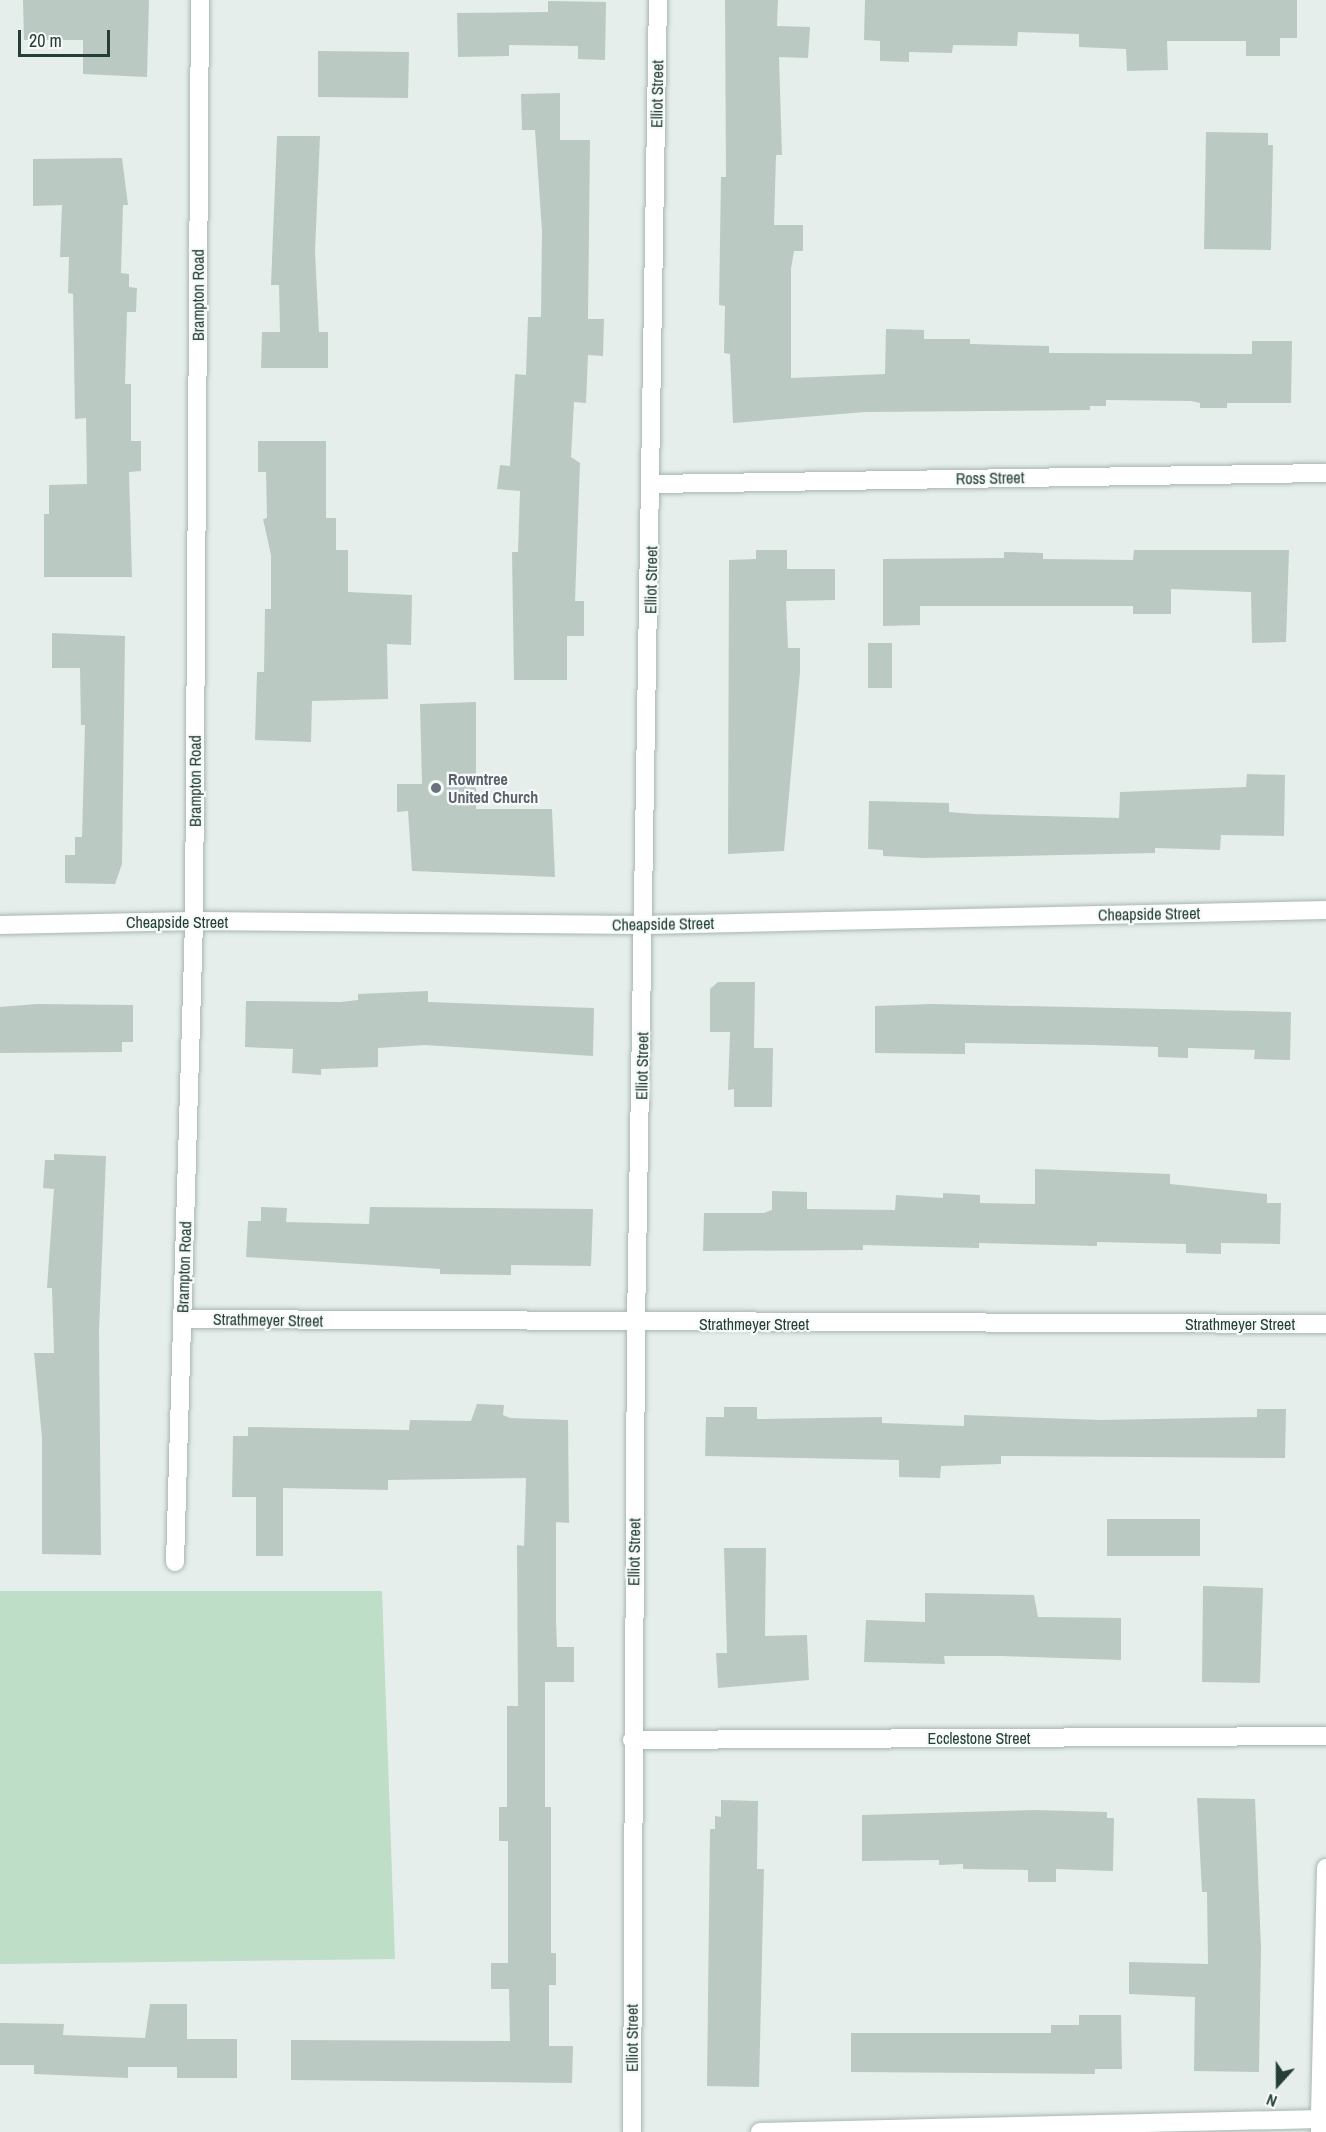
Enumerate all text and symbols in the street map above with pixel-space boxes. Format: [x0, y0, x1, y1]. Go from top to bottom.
scale bar [21, 18, 112, 56]
text: 20 m [29, 28, 62, 53]
street label: Elliot Street [647, 60, 667, 128]
street label: Brampton Road [188, 249, 208, 341]
street label: Ross Street [956, 468, 1024, 488]
street label: Elliot Street [641, 546, 661, 614]
street label: Brampton Road [185, 735, 205, 827]
place label: Rowntree United Church [448, 769, 538, 807]
marker: Rowntree United Church [429, 781, 443, 795]
street label: Cheapside Street [1098, 904, 1200, 924]
street label: Cheapside Street [126, 912, 228, 932]
street label: Cheapside Street [612, 914, 714, 934]
street label: Elliot Street [632, 1032, 652, 1100]
street label: Brampton Road [173, 1221, 195, 1313]
street label: Strathmeyer Street [213, 1309, 323, 1331]
street label: Strathmeyer Street [699, 1314, 809, 1334]
street label: Strathmeyer Street [1185, 1314, 1295, 1334]
street label: Elliot Street [624, 1518, 644, 1586]
street label: Ecclestone Street [928, 1728, 1030, 1748]
street label: Elliot Street [622, 2004, 642, 2072]
north arrow [1248, 2054, 1308, 2114]
text: N [1263, 2089, 1280, 2113]

